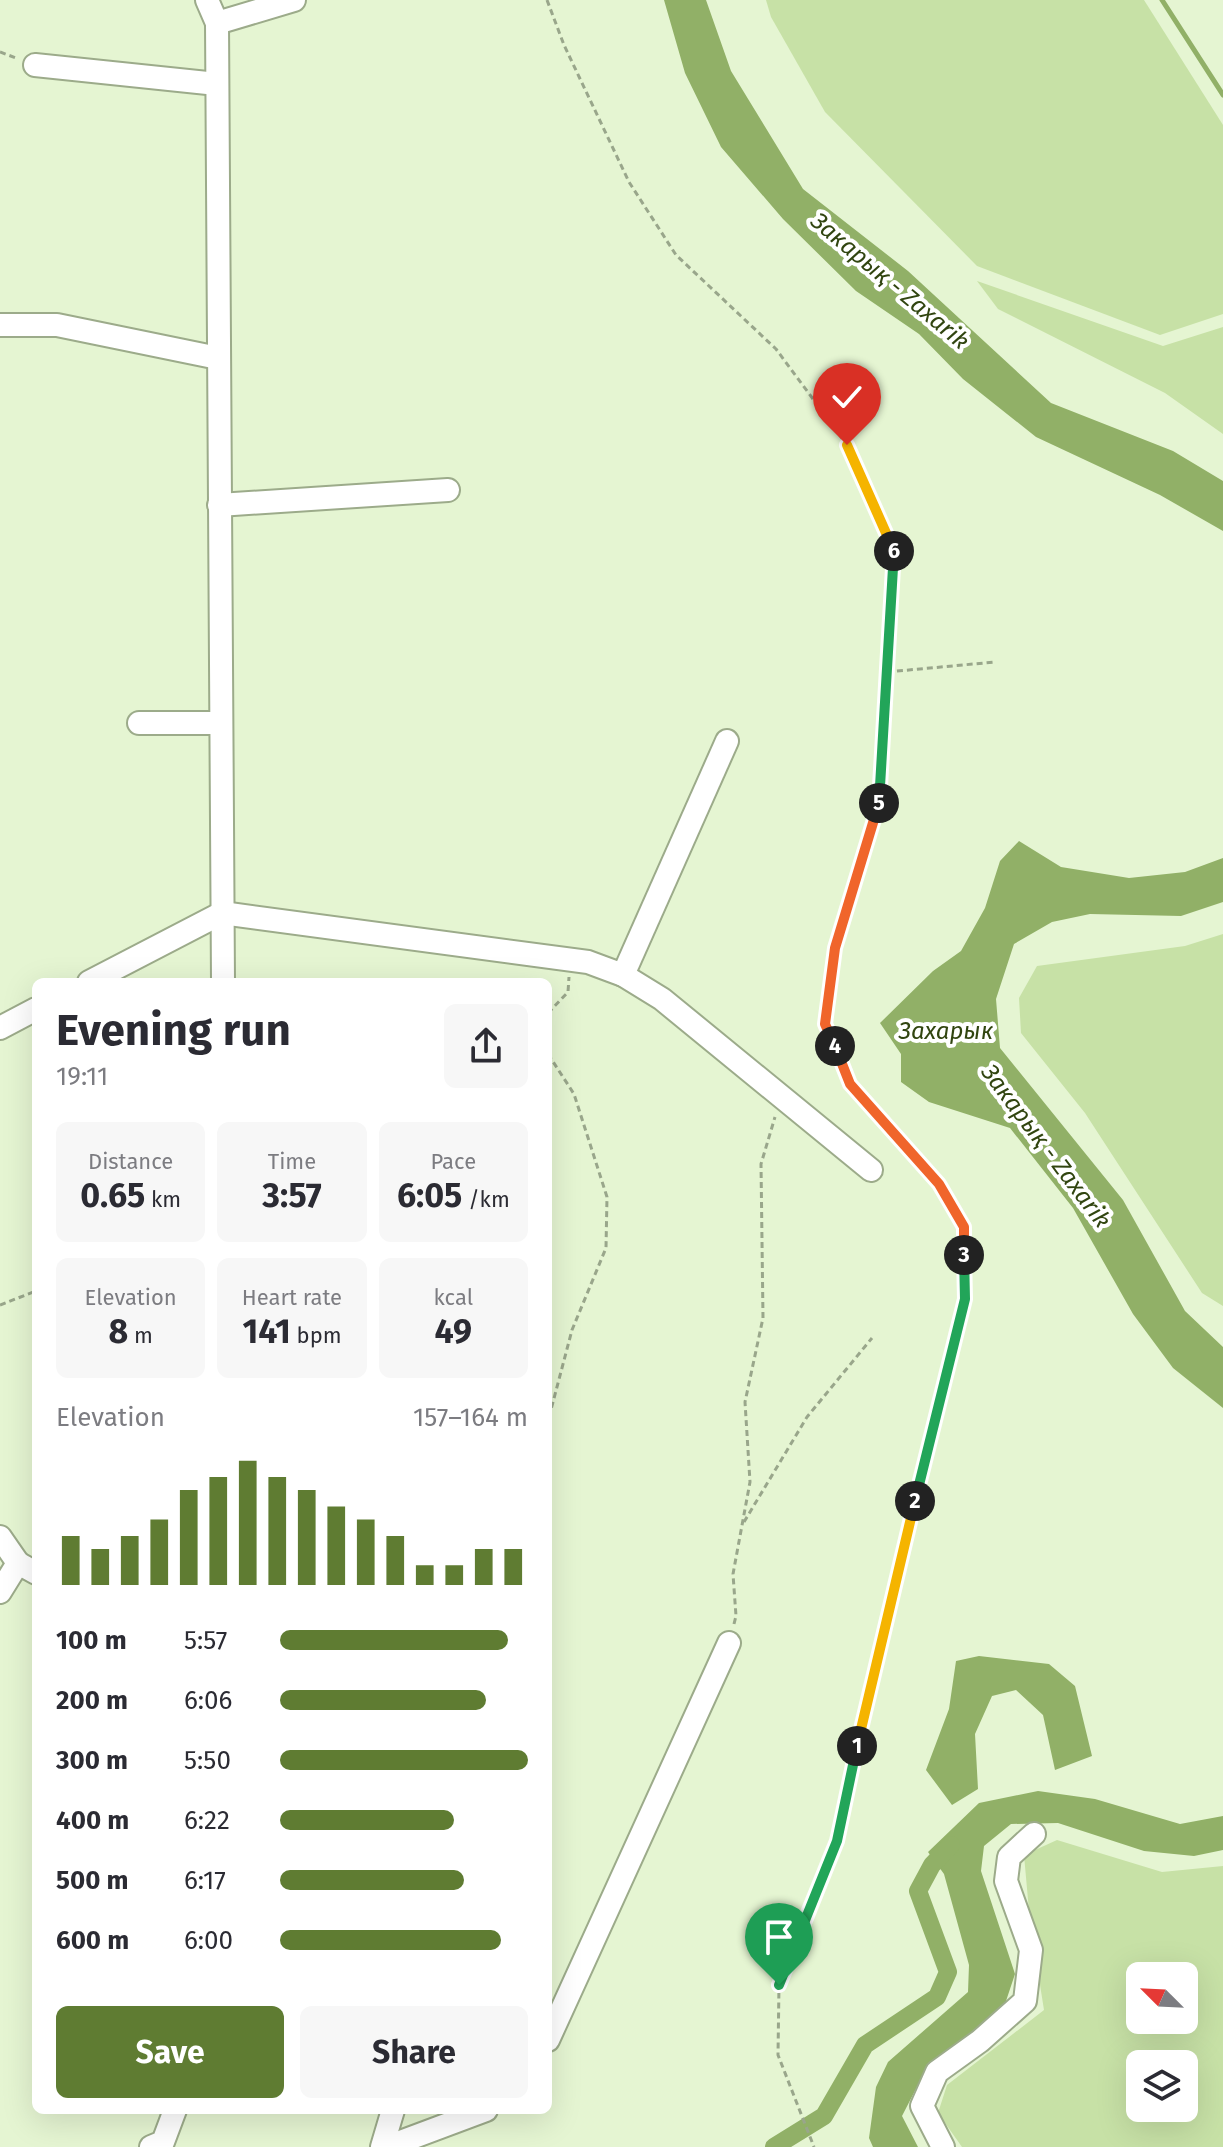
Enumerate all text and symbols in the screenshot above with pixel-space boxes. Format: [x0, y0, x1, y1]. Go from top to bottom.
water label: Закарық - Zaxarik [805, 206, 975, 355]
pin [813, 363, 881, 445]
icon: check [825, 375, 869, 419]
pin: 6 [874, 531, 914, 571]
text: 6 [888, 537, 900, 564]
pin: 5 [859, 783, 899, 823]
text: 5 [873, 789, 885, 816]
text: Evening run [56, 1004, 291, 1057]
button: share [444, 1004, 528, 1088]
water label: Захарык [898, 1017, 994, 1045]
pin: 4 [815, 1026, 855, 1066]
text: 4 [829, 1032, 841, 1059]
water label: Закарық - Zaxarik [975, 1058, 1117, 1233]
text: 19:11 [56, 1061, 108, 1092]
text: Distance [88, 1148, 173, 1175]
text: Time [268, 1148, 316, 1175]
text: Pace [431, 1148, 476, 1175]
text: 0.65 [80, 1175, 145, 1216]
text: 3:57 [262, 1175, 322, 1216]
text: 6:05 [397, 1175, 462, 1216]
text: km [145, 1186, 181, 1213]
text: /km [462, 1186, 510, 1213]
pin: 3 [944, 1235, 984, 1275]
text: 3 [958, 1241, 970, 1268]
text: Elevation [85, 1284, 177, 1311]
text: Heart rate [242, 1284, 342, 1311]
text: kcal [434, 1284, 473, 1311]
text: 8 [108, 1311, 128, 1352]
text: 141 [242, 1311, 291, 1352]
text: 49 [435, 1311, 472, 1352]
text: m [128, 1322, 153, 1349]
text: bpm [291, 1322, 342, 1349]
text: Elevation [56, 1402, 165, 1433]
text: 157–164 m [413, 1402, 528, 1433]
pin: 2 [895, 1481, 935, 1521]
text: 2 [909, 1487, 921, 1514]
text: 100 m [56, 1625, 127, 1656]
text: 5:57 [184, 1625, 227, 1656]
text: 200 m [56, 1685, 128, 1716]
text: 6:06 [184, 1685, 232, 1716]
pin: 1 [837, 1726, 877, 1766]
text: 1 [852, 1732, 862, 1759]
text: 300 m [56, 1745, 128, 1776]
text: 5:50 [184, 1745, 231, 1776]
text: 400 m [56, 1805, 129, 1836]
text: 6:22 [184, 1805, 230, 1836]
text: 500 m [56, 1865, 129, 1896]
text: 6:17 [184, 1865, 226, 1896]
pin [745, 1903, 813, 1985]
icon: arrive [757, 1915, 801, 1959]
text: 600 m [56, 1925, 129, 1956]
text: 6:00 [184, 1925, 233, 1956]
north arrow [1126, 1962, 1198, 2034]
map controls [1126, 1962, 1198, 2122]
button: Save [56, 2006, 284, 2098]
button: Share [300, 2006, 528, 2098]
button: layers [1126, 2050, 1198, 2122]

